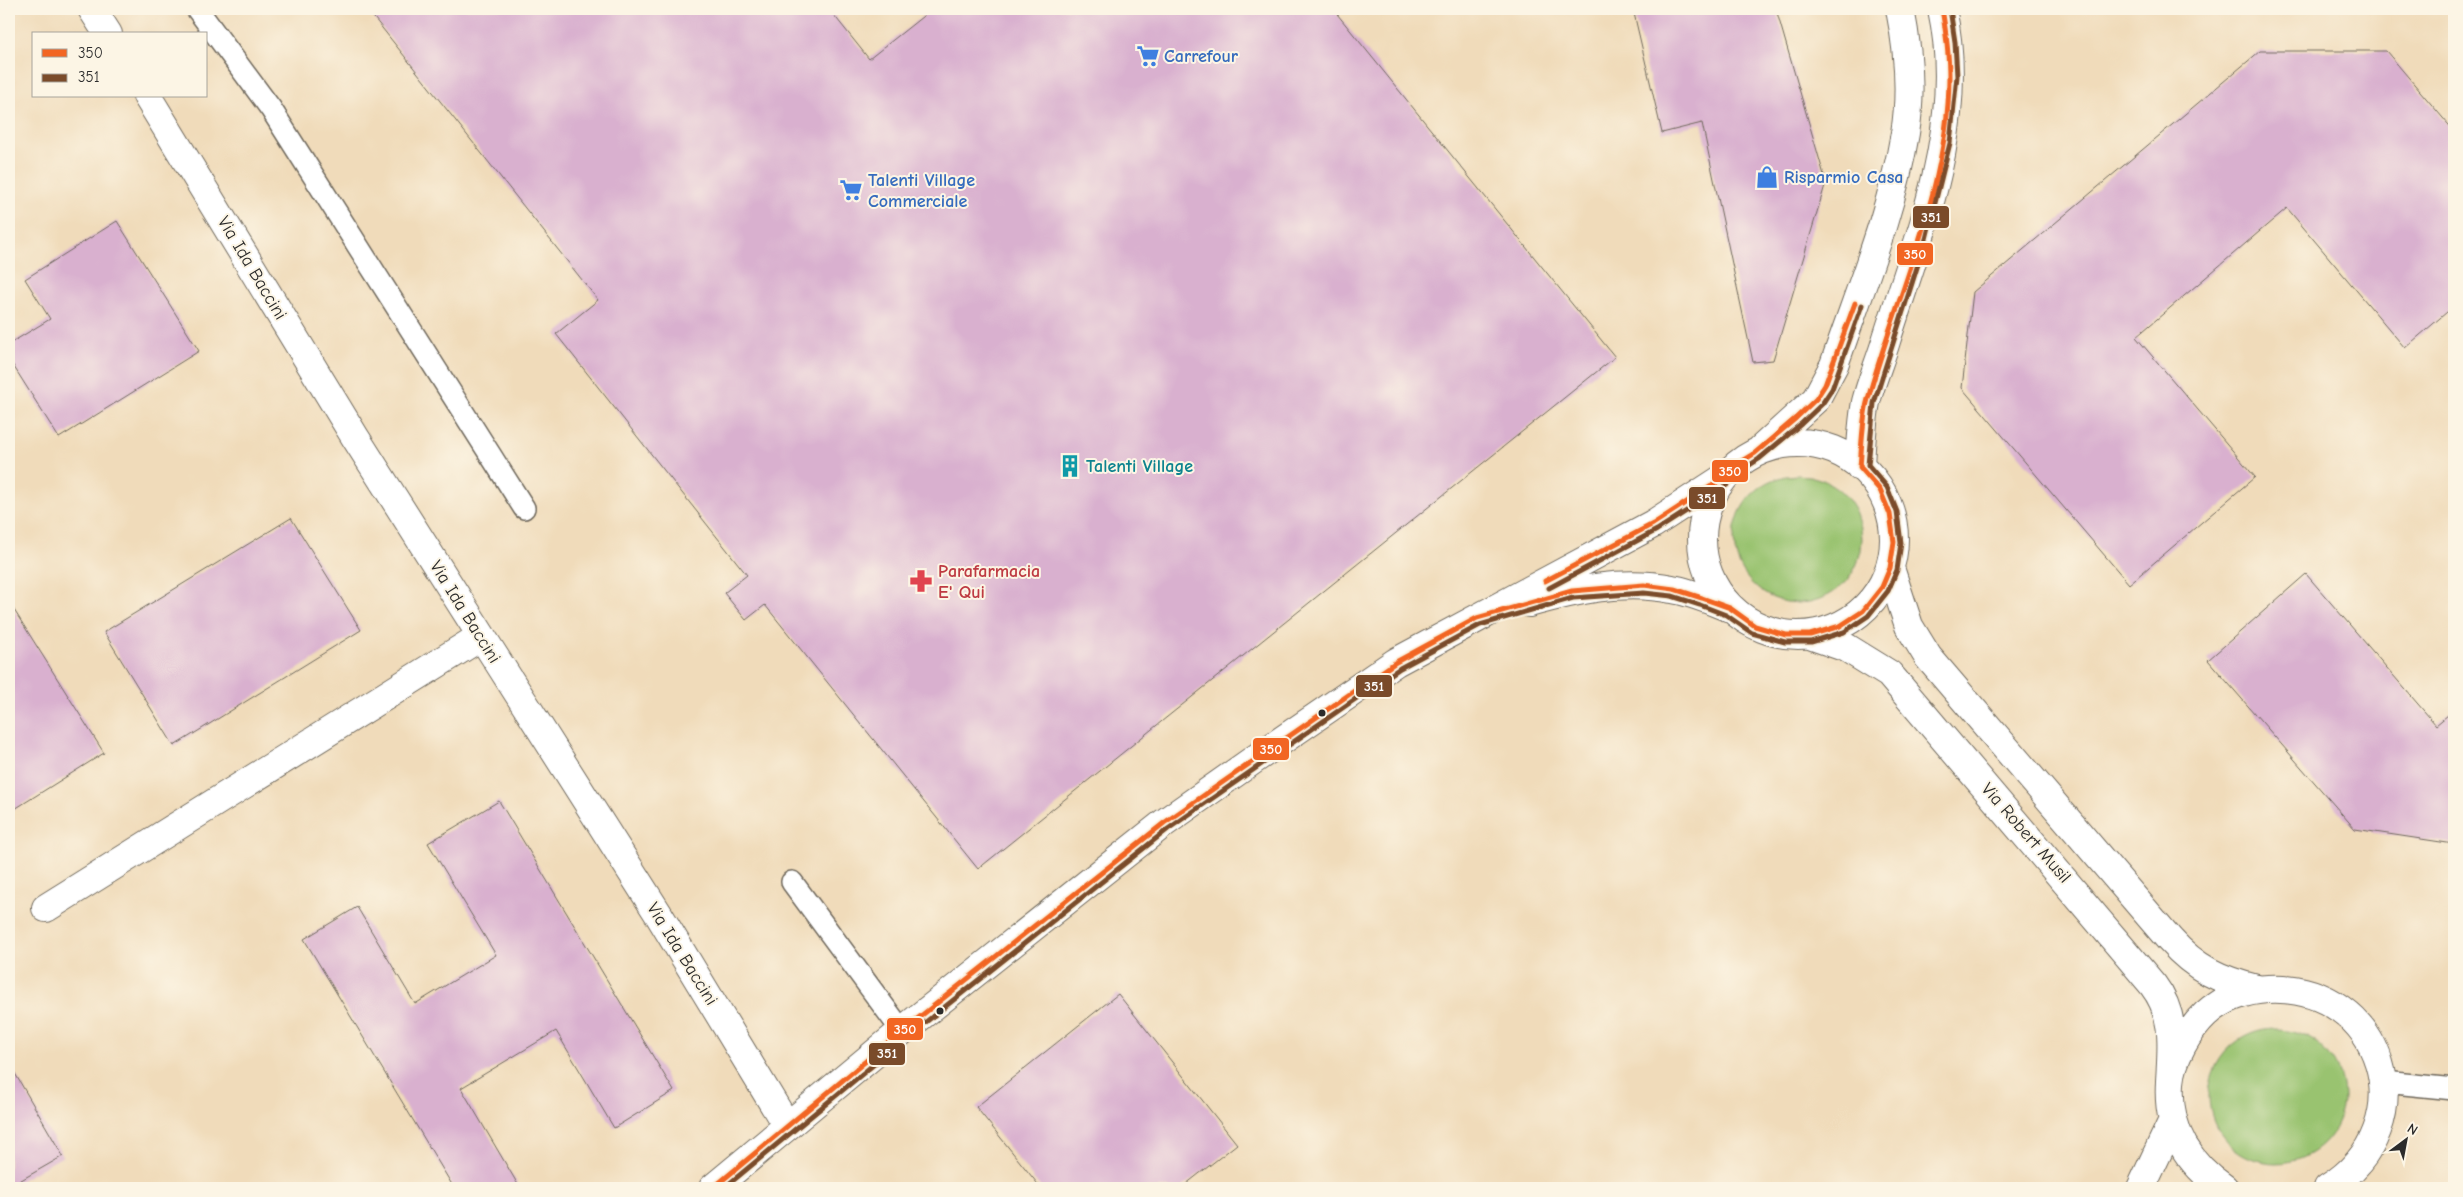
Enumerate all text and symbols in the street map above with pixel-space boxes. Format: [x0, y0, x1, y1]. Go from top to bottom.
legend [32, 32, 208, 98]
supermarket icon: Carrefour [1135, 43, 1161, 69]
text: 350 [78, 44, 103, 62]
place label: Carrefour [1164, 46, 1239, 67]
text: 351 [78, 68, 100, 86]
shop icon: Risparmio Casa [1754, 164, 1780, 190]
place label: Risparmio Casa [1784, 167, 1903, 188]
place label: Talenti Village Commerciale [868, 170, 975, 212]
supermarket icon: Talenti Village Commerciale [838, 177, 864, 203]
line badge: 351 [1912, 205, 1950, 229]
text: 351 [1921, 209, 1941, 226]
street label: Via Ida Baccini [213, 213, 291, 323]
line badge: 350 [1896, 242, 1934, 266]
text: 350 [1904, 246, 1926, 263]
building icon: Talenti Village [1057, 453, 1083, 479]
place label: Talenti Village [1086, 456, 1193, 477]
line badge: 350 [1711, 459, 1749, 483]
text: 350 [1719, 463, 1741, 480]
line badge: 351 [1688, 486, 1726, 510]
text: 351 [1697, 490, 1717, 507]
street label: Via Ida Baccini [425, 557, 505, 667]
place label: Parafarmacia E' Qui [938, 561, 1040, 603]
pharmacy icon: Parafarmacia E' Qui [908, 568, 934, 594]
line badge: 351 [1355, 674, 1393, 698]
text: 351 [1364, 678, 1384, 695]
unlabelled marker [1317, 708, 1327, 718]
line badge: 350 [1252, 737, 1290, 761]
text: 350 [1260, 741, 1282, 758]
street label: Via Robert Musil [1977, 779, 2075, 887]
street label: Via Ida Baccini [642, 899, 722, 1009]
unlabelled marker [935, 1006, 945, 1016]
line badge: 350 [886, 1017, 924, 1041]
text: 350 [894, 1021, 916, 1038]
line badge: 351 [868, 1042, 906, 1066]
text: 351 [877, 1045, 897, 1062]
north arrow [2380, 1114, 2430, 1164]
text: N [2404, 1120, 2421, 1139]

